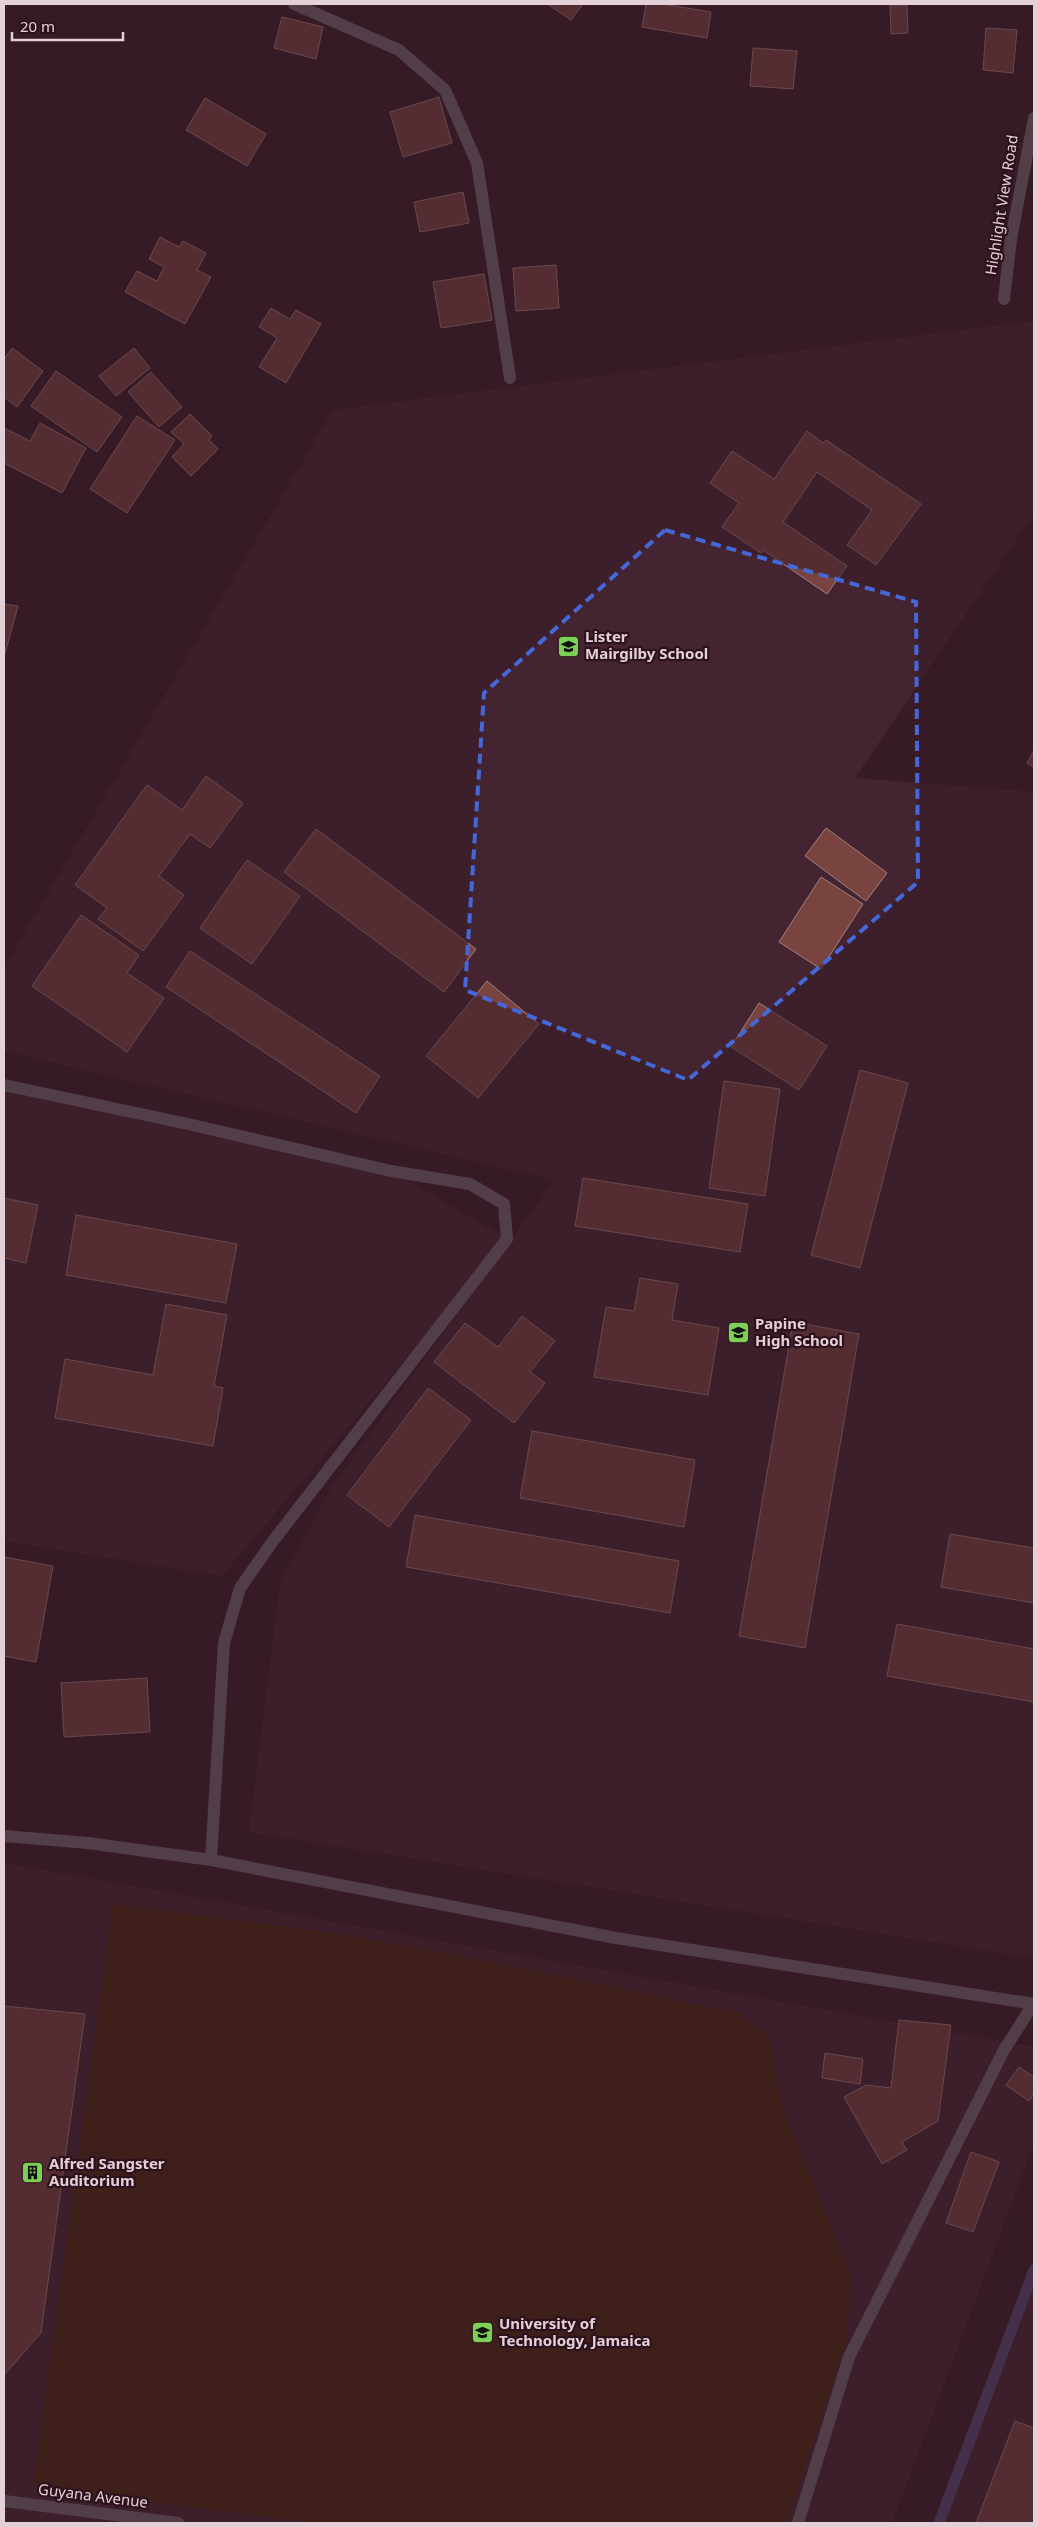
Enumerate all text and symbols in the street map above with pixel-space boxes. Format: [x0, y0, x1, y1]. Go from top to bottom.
scale bar [12, 10, 124, 42]
text: 20 m [20, 16, 55, 36]
street label: Highlight View Road [980, 133, 1022, 276]
place label: Lister Mairgilby School [585, 626, 708, 663]
school or university icon: Lister Mairgilby School [557, 634, 581, 658]
place label: Papine High School [755, 1313, 843, 1350]
school or university icon: Papine High School [727, 1321, 751, 1345]
place label: Alfred Sangster Auditorium [49, 2153, 165, 2190]
building icon: Alfred Sangster Auditorium [21, 2161, 45, 2185]
place label: University of Technology, Jamaica [499, 2313, 650, 2350]
school or university icon: University of Technology, Jamaica [471, 2321, 495, 2345]
street label: Guyana Avenue [37, 2478, 149, 2512]

